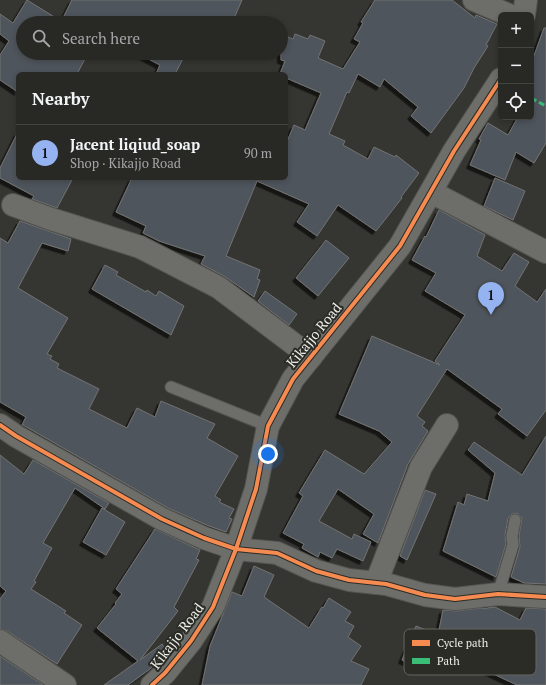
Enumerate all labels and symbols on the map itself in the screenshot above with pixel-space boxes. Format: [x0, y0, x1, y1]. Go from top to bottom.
pin: 1 [478, 282, 504, 315]
street label: Kikajjo Road [282, 298, 346, 371]
your location [258, 444, 278, 464]
street label: Kikajjo Road [146, 599, 208, 673]
legend [404, 629, 536, 675]
text: Cycle path [437, 636, 489, 650]
text: Path [437, 654, 460, 668]

